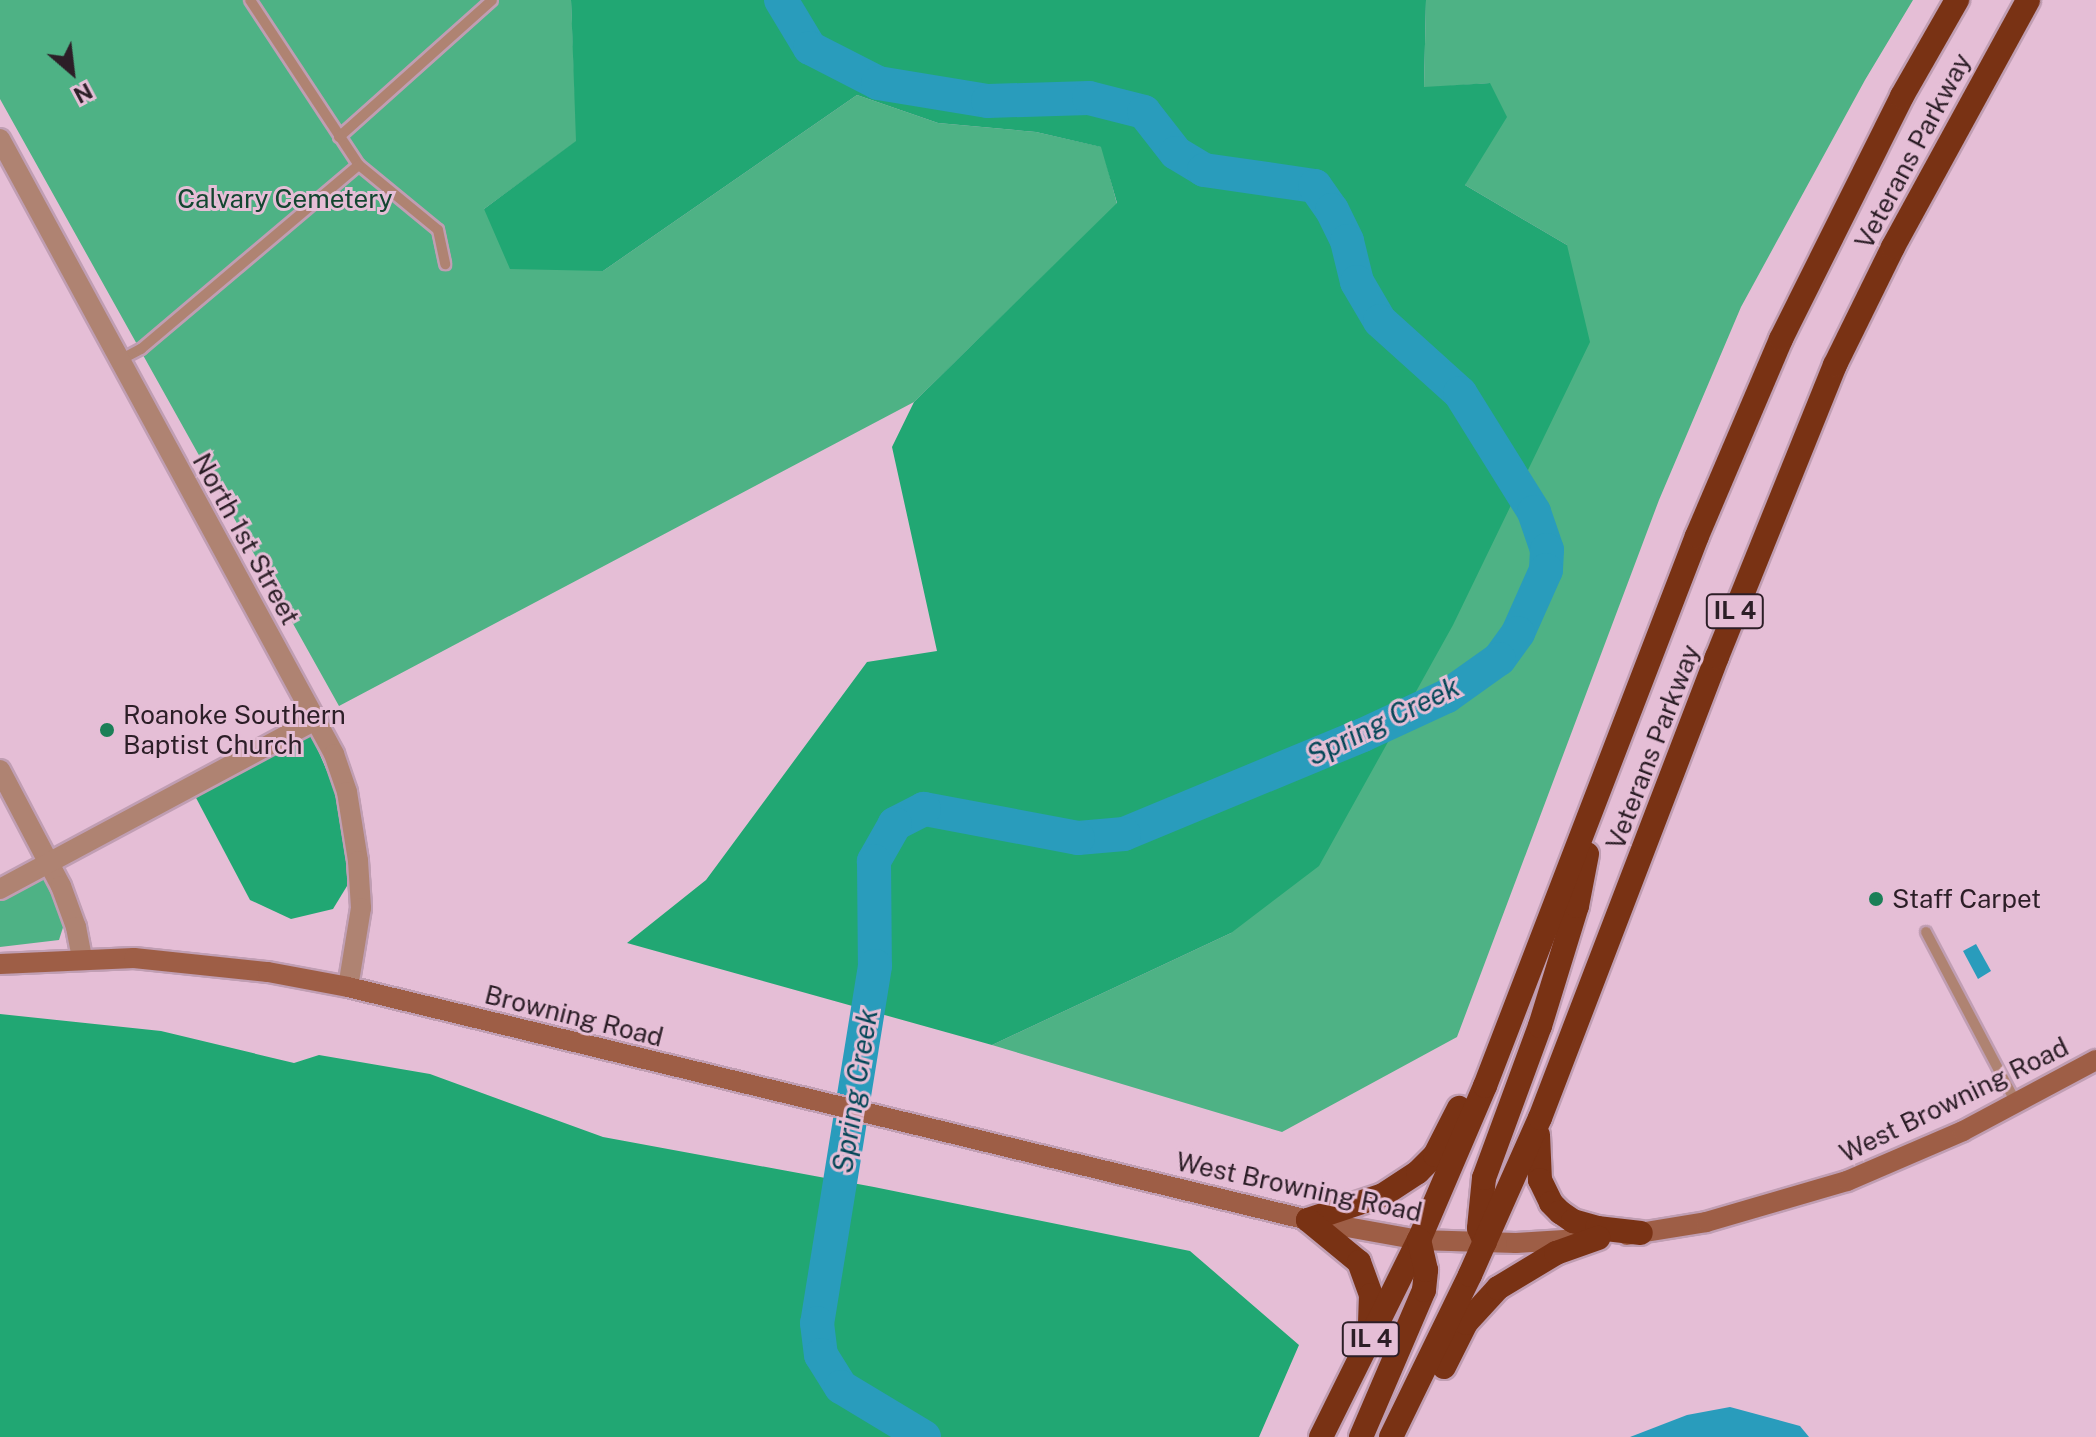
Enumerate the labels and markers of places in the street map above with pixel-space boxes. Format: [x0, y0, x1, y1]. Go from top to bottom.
place label: Roanoke Southern Baptist Church [123, 699, 346, 760]
marker: Roanoke Southern Baptist Church [98, 721, 116, 739]
place label: Staff Carpet [1892, 883, 2041, 915]
marker: Staff Carpet [1867, 890, 1885, 908]

